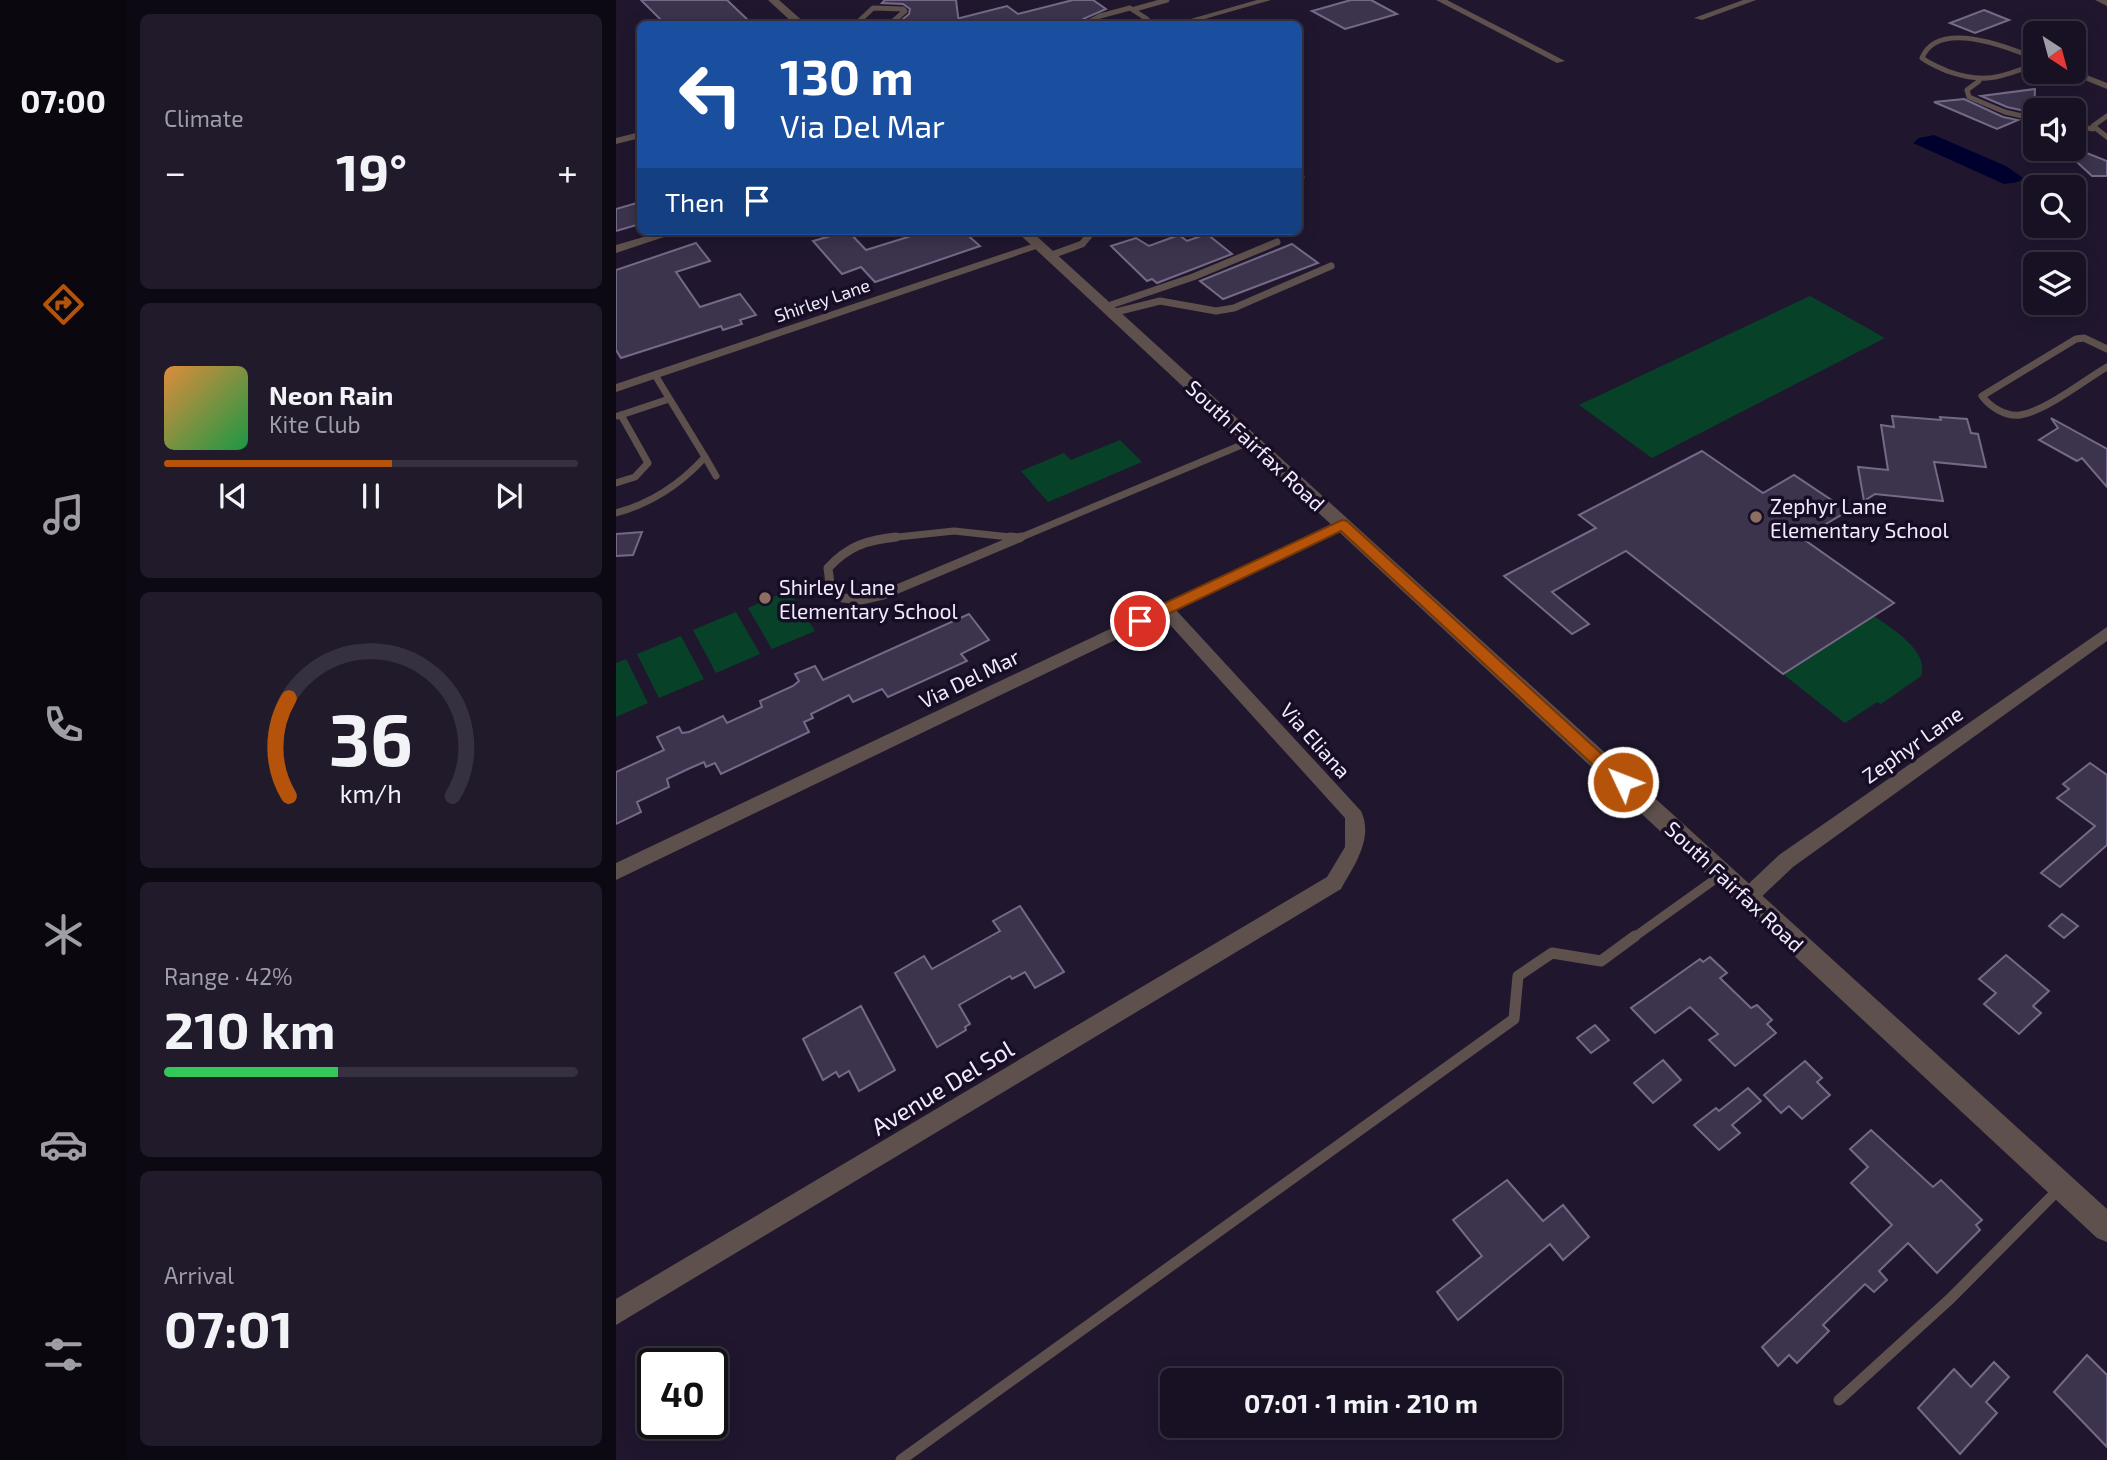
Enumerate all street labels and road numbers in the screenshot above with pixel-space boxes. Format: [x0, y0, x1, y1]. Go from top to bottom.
street label: Shirley Lane [771, 273, 873, 327]
street label: South Fairfax Road [1182, 374, 1330, 516]
street label: Via Del Mar [915, 643, 1024, 713]
street label: Via Eliana [1276, 697, 1356, 783]
street label: Zephyr Lane [1857, 700, 1967, 788]
street label: South Fairfax Road [1661, 815, 1809, 957]
street label: Avenue Del Sol [866, 1033, 1018, 1141]

